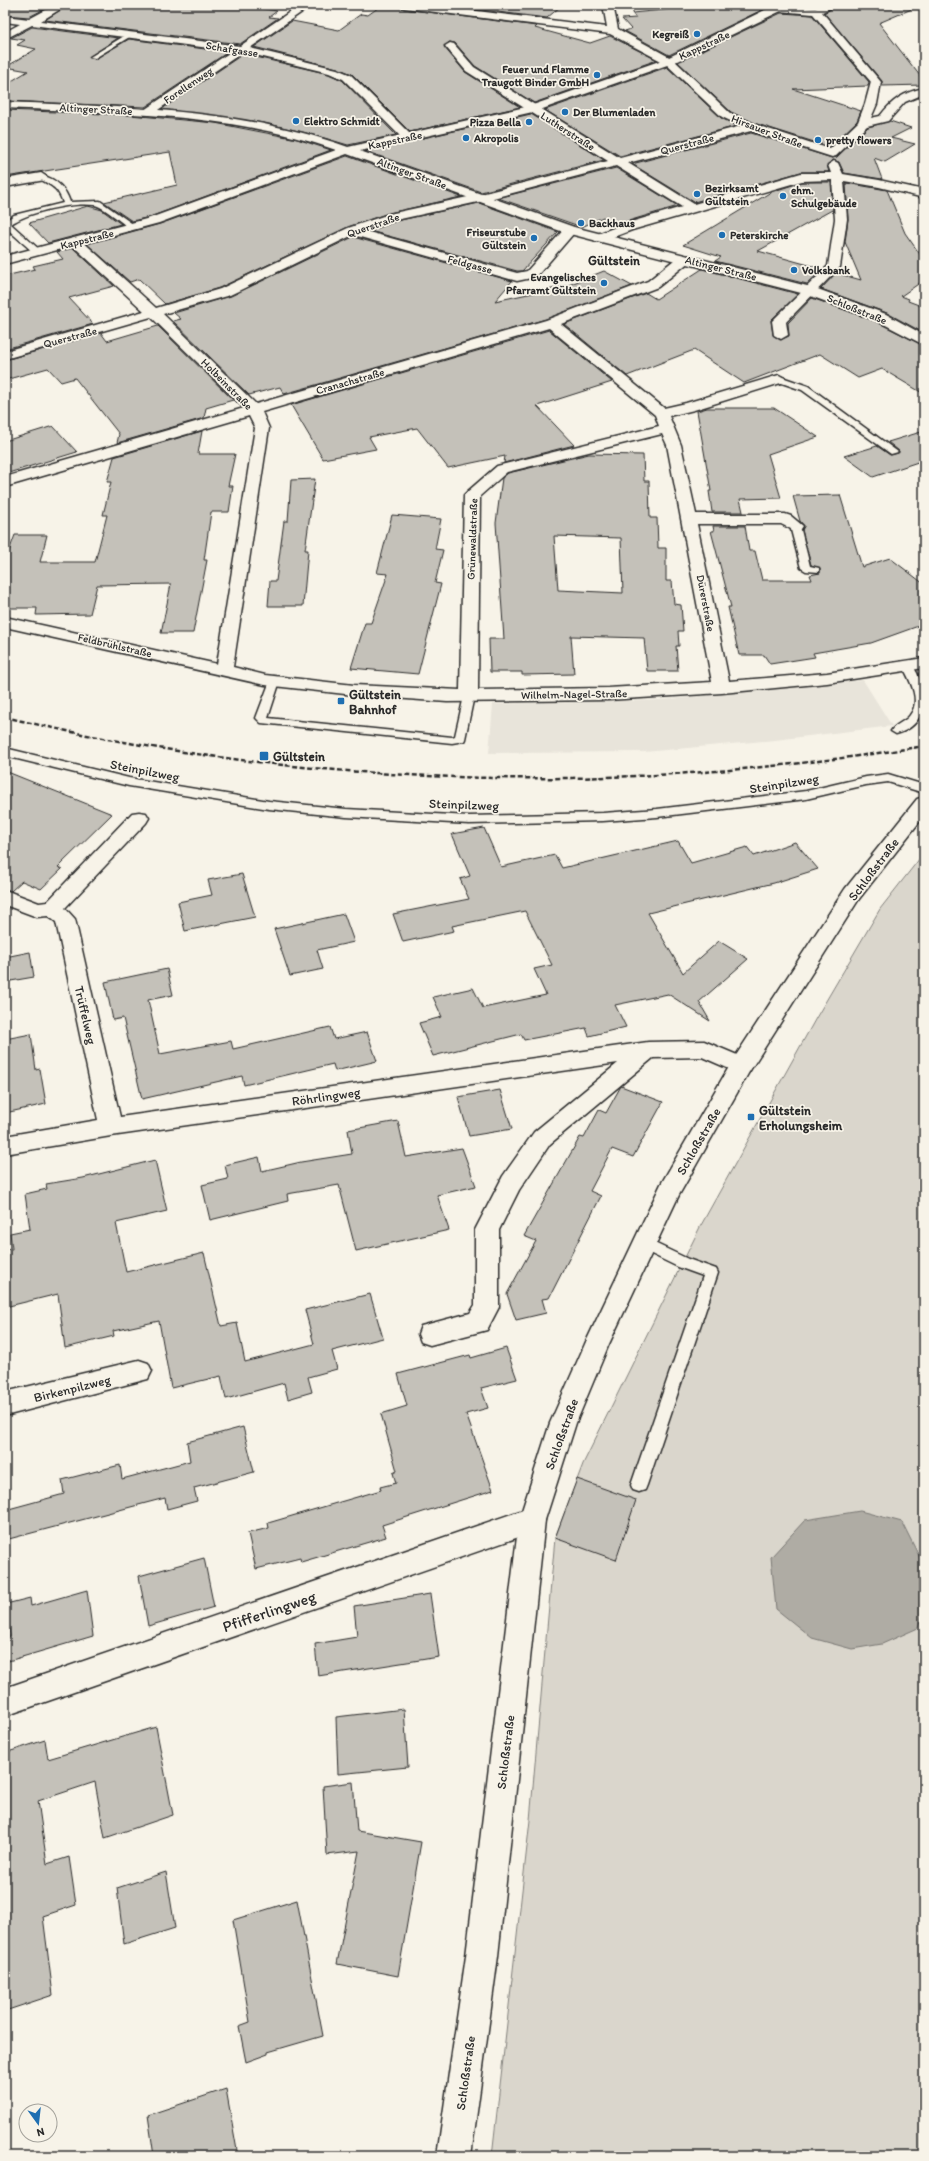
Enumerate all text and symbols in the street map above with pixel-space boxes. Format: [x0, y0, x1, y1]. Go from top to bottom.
place label: Kegreiß [652, 28, 689, 42]
street label: Kappstraße [677, 28, 732, 63]
marker: Kegreiß [692, 29, 702, 39]
street label: Schafgasse [205, 39, 259, 60]
place label: Feuer und Flamme Traugott Binder GmbH [481, 63, 590, 90]
street label: Forellenweg [161, 64, 216, 107]
marker: Feuer und Flamme Traugott Binder GmbH [592, 70, 602, 80]
street label: Altinger Straße [59, 101, 133, 118]
place label: Der Blumenladen [573, 106, 656, 119]
marker: Der Blumenladen [560, 107, 570, 117]
street label: Lutherstraße [538, 109, 597, 154]
street label: Hirsauer Straße [729, 112, 804, 151]
place label: Elektro Schmidt [304, 115, 381, 128]
marker: Elektro Schmidt [291, 116, 301, 126]
place label: Pizza Bella [470, 116, 521, 129]
marker: Pizza Bella [524, 117, 534, 127]
street label: Kappstraße [367, 128, 423, 153]
street label: Querstraße [659, 131, 715, 158]
place label: Akropolis [473, 132, 519, 146]
marker: Akropolis [461, 133, 471, 143]
place label: pretty flowers [825, 134, 892, 148]
marker: pretty flowers [813, 135, 823, 145]
street label: Altinger Straße [375, 155, 448, 192]
place label: Bezirksamt Gültstein [705, 182, 760, 208]
place label: ehm. Schulgebäude [791, 184, 858, 211]
marker: Bezirksamt Gültstein [692, 189, 702, 199]
marker: ehm. Schulgebäude [778, 191, 788, 201]
street label: Querstraße [345, 210, 401, 241]
place label: Backhaus [589, 217, 635, 230]
marker: Backhaus [576, 218, 586, 228]
place label: Friseurstube Gültstein [467, 226, 526, 252]
street label: Kappstraße [59, 227, 115, 252]
place label: Peterskirche [730, 229, 789, 242]
marker: Peterskirche [717, 230, 727, 240]
marker: Friseurstube Gültstein [529, 233, 539, 243]
street label: Feldgasse [446, 252, 494, 277]
district label: Gültstein [588, 253, 641, 268]
street label: Altinger Straße [684, 253, 758, 284]
place label: Volksbank [802, 264, 850, 277]
marker: Volksbank [789, 265, 799, 275]
place label: Evangelisches Pfarramt Gültstein [506, 271, 597, 297]
marker: Evangelisches Pfarramt Gültstein [599, 278, 609, 288]
street label: Schloßstraße [825, 292, 889, 327]
street label: Querstraße [42, 324, 98, 351]
street label: Holbeinstraße [198, 356, 255, 413]
street label: Cranachstraße [314, 366, 386, 397]
street label: Grünewaldstraße [465, 498, 480, 580]
street label: Dürerstraße [694, 573, 717, 633]
street label: Feldbrühlstraße [77, 631, 153, 660]
place label: Gültstein Bahnhof [349, 687, 402, 717]
street label: Wilhelm-Nagel-Straße [521, 687, 627, 702]
marker: Gültstein Bahnhof [336, 696, 346, 706]
place label: Gültstein [273, 749, 326, 764]
marker: Gültstein [258, 750, 270, 762]
street label: Steinpilzweg [109, 756, 181, 785]
street label: Steinpilzweg [748, 771, 820, 796]
street label: Steinpilzweg [429, 796, 500, 813]
street label: Schloßstraße [845, 835, 902, 904]
street label: Trüffelweg [71, 984, 100, 1046]
street label: Röhrlingweg [291, 1084, 362, 1109]
place label: Gültstein Erholungsheim [759, 1103, 843, 1134]
street label: Schloßstraße [673, 1105, 724, 1177]
marker: Gültstein Erholungsheim [746, 1112, 756, 1122]
street label: Birkenpilzweg [32, 1372, 112, 1405]
street label: Schloßstraße [542, 1396, 581, 1472]
street label: Pfifferlingweg [220, 1586, 319, 1636]
street label: Schloßstraße [493, 1714, 517, 1790]
street label: Schloßstraße [453, 2035, 478, 2111]
north arrow [18, 2103, 58, 2143]
text: N [35, 2125, 46, 2139]

